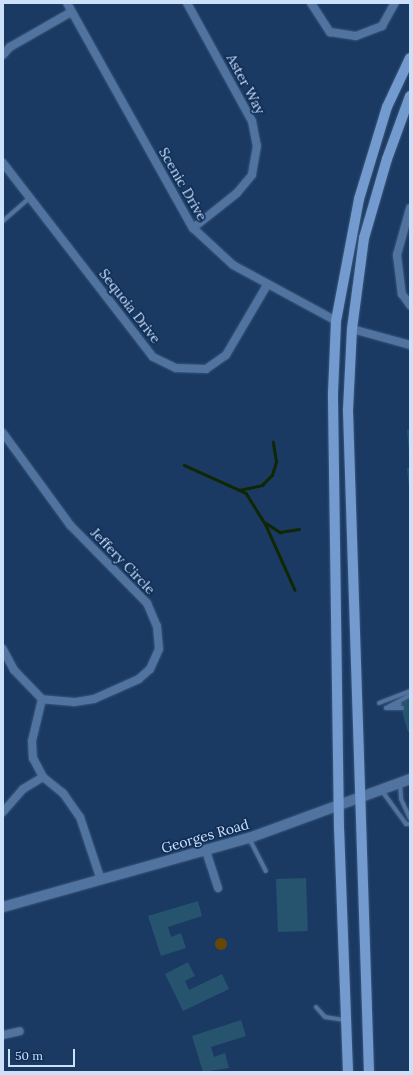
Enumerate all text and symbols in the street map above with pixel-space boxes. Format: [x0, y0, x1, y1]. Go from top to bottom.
street label: Aster Way [223, 51, 269, 117]
street label: Scenic Drive [155, 145, 211, 223]
street label: Sequoia Drive [96, 265, 164, 347]
street label: Jeffery Circle [87, 524, 159, 598]
street label: Georges Road [159, 815, 251, 857]
scale bar [10, 1041, 77, 1067]
text: 50 m [15, 1048, 43, 1063]

